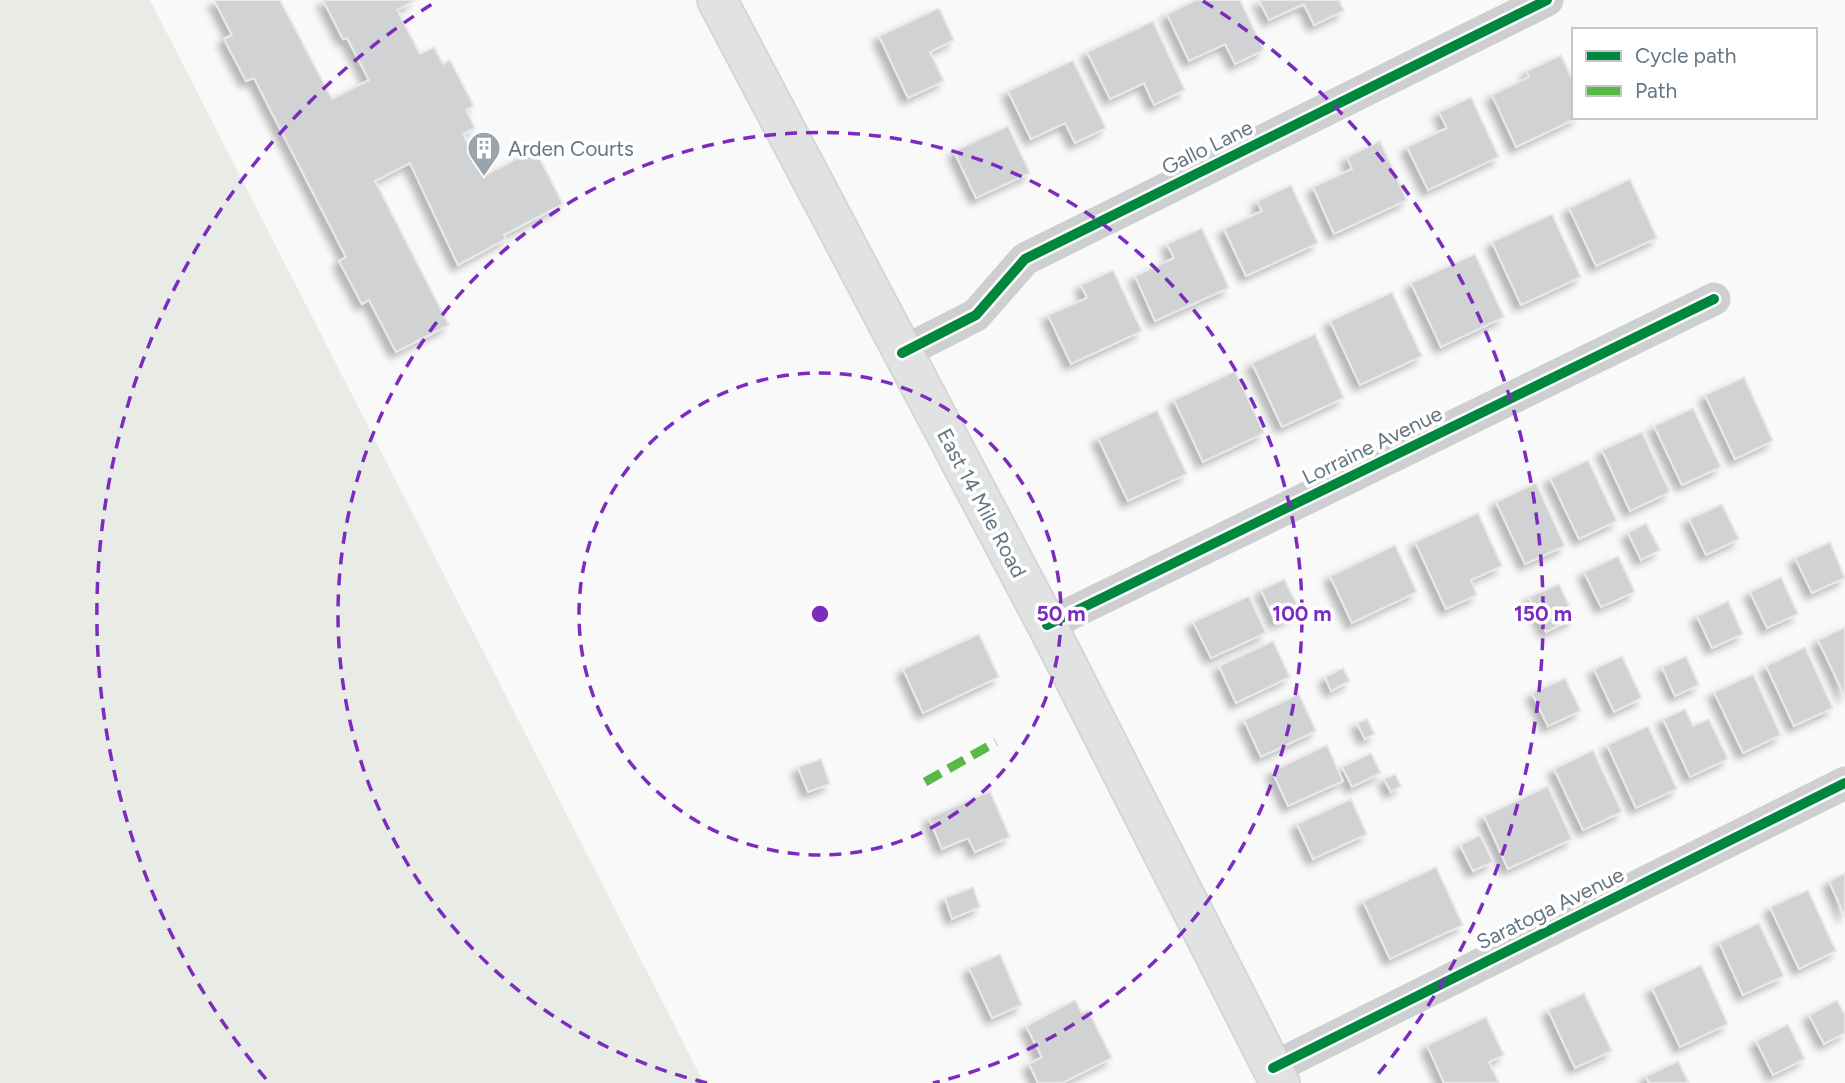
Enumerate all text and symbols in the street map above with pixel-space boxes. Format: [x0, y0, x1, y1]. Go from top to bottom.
legend [1572, 28, 1817, 119]
text: Cycle path [1635, 43, 1736, 68]
text: Path [1635, 78, 1677, 103]
street label: Gallo Lane [1157, 114, 1257, 180]
building icon: Arden Courts [465, 129, 503, 178]
place label: Arden Courts [508, 136, 634, 161]
street label: Lorraine Avenue [1298, 400, 1446, 490]
street label: East 14 Mile Road [932, 424, 1032, 582]
text: 50 m [1036, 601, 1086, 626]
text: 100 m [1272, 601, 1332, 626]
text: 150 m [1514, 601, 1572, 626]
centre of rings [808, 602, 832, 626]
street label: Saratoga Avenue [1472, 862, 1628, 954]

